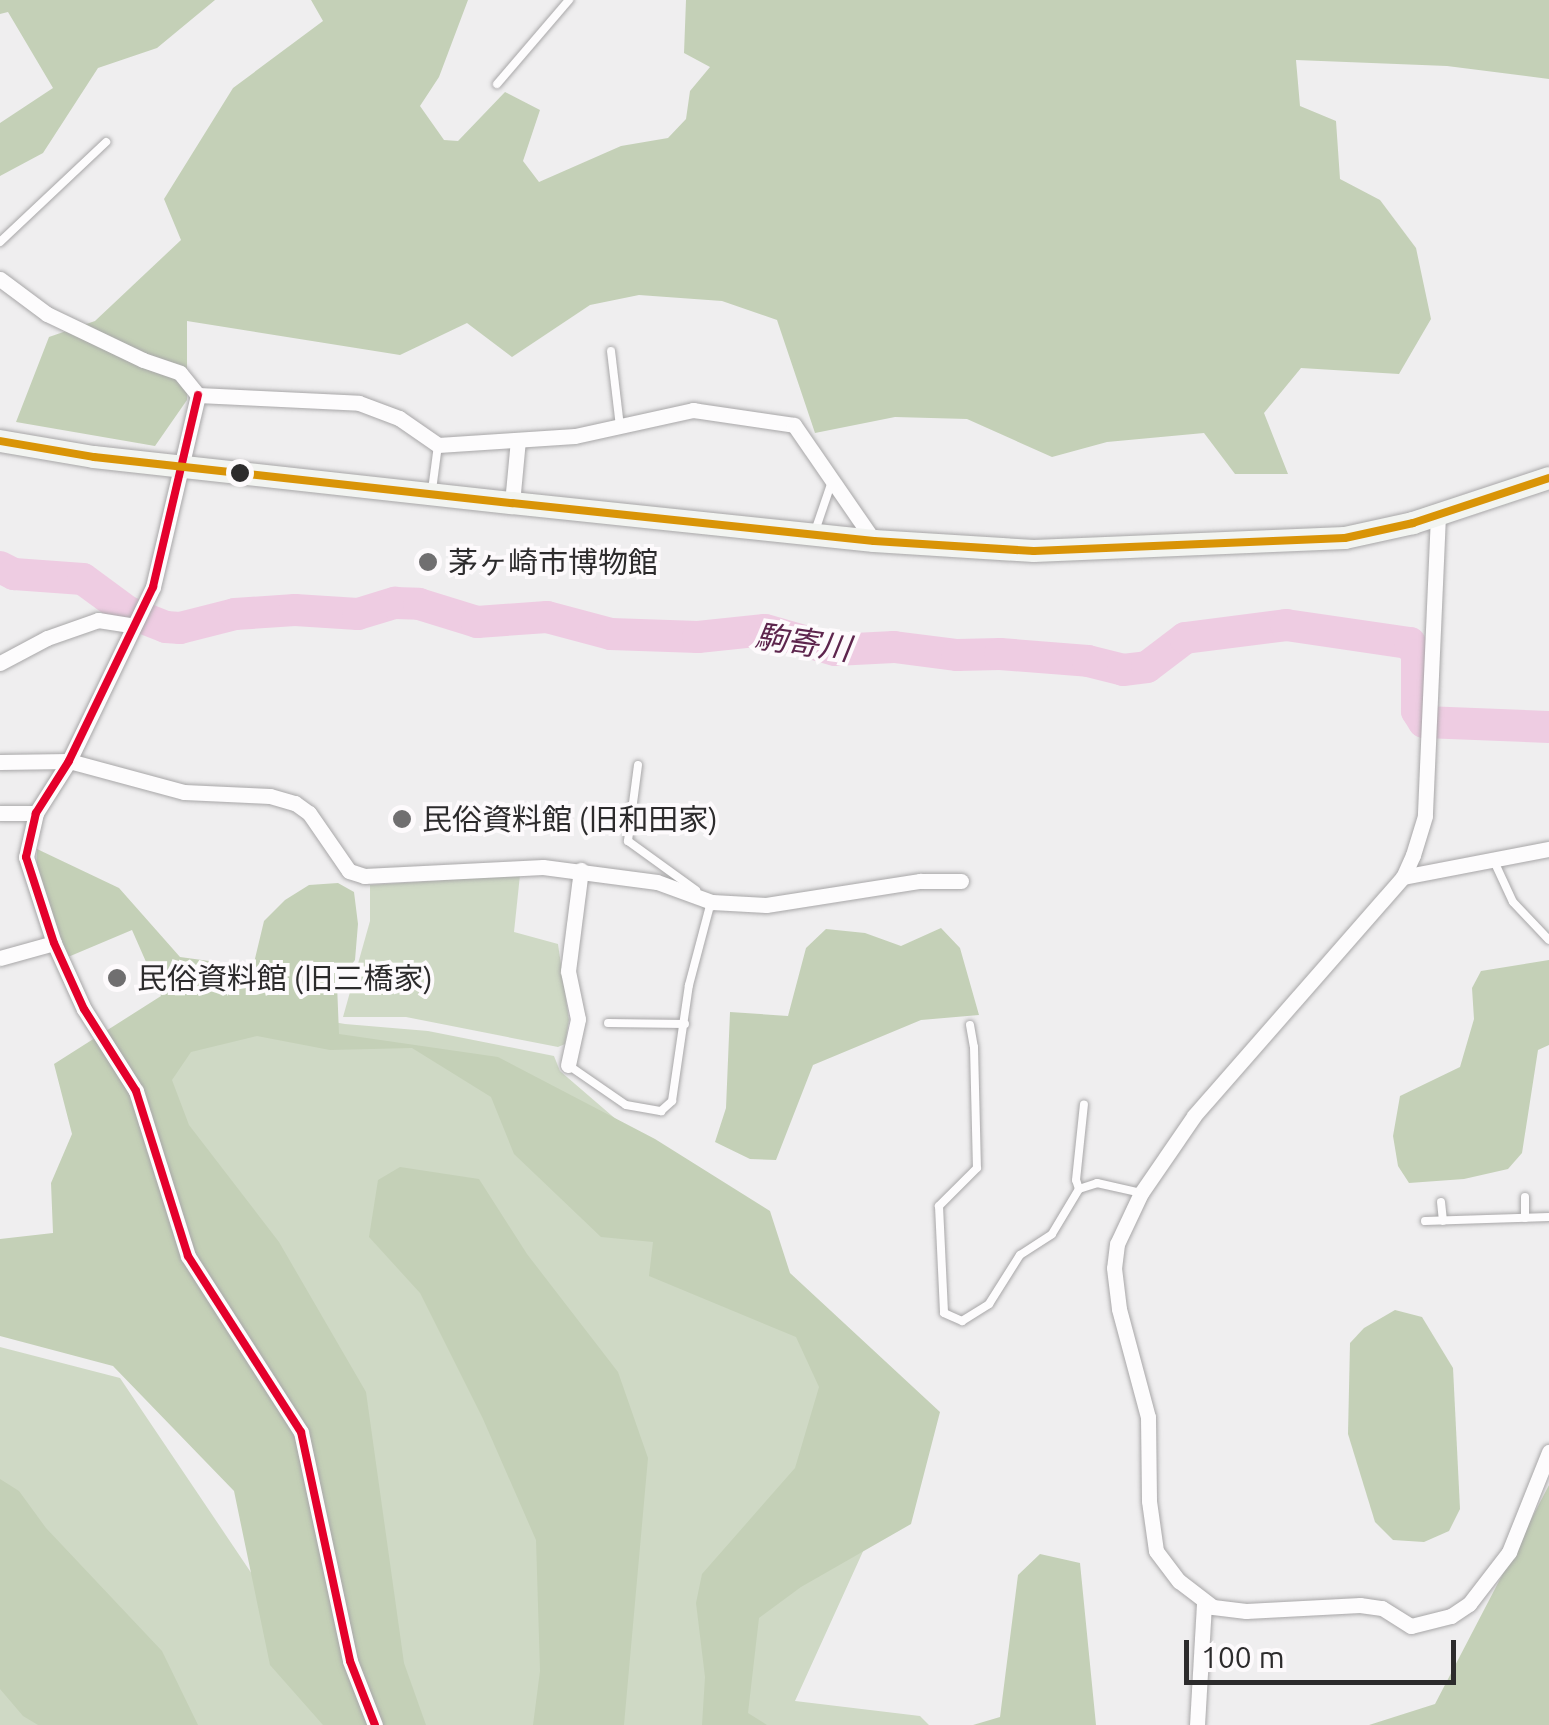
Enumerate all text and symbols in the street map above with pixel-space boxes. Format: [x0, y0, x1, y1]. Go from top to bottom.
unlabelled marker [230, 463, 250, 483]
place label: 茅ヶ崎市博物館 [448, 544, 658, 580]
marker: 茅ヶ崎市博物館 [417, 551, 439, 573]
water label: 駒寄川 [753, 616, 853, 668]
place label: 民俗資料館 (旧和田家) [422, 801, 718, 837]
marker: 民俗資料館 (旧和田家) [391, 808, 413, 830]
place label: 民俗資料館 (旧三橋家) [137, 960, 433, 996]
marker: 民俗資料館 (旧三橋家) [106, 967, 128, 989]
scale bar [1189, 1620, 1462, 1682]
text: 100 m [1201, 1640, 1285, 1674]

